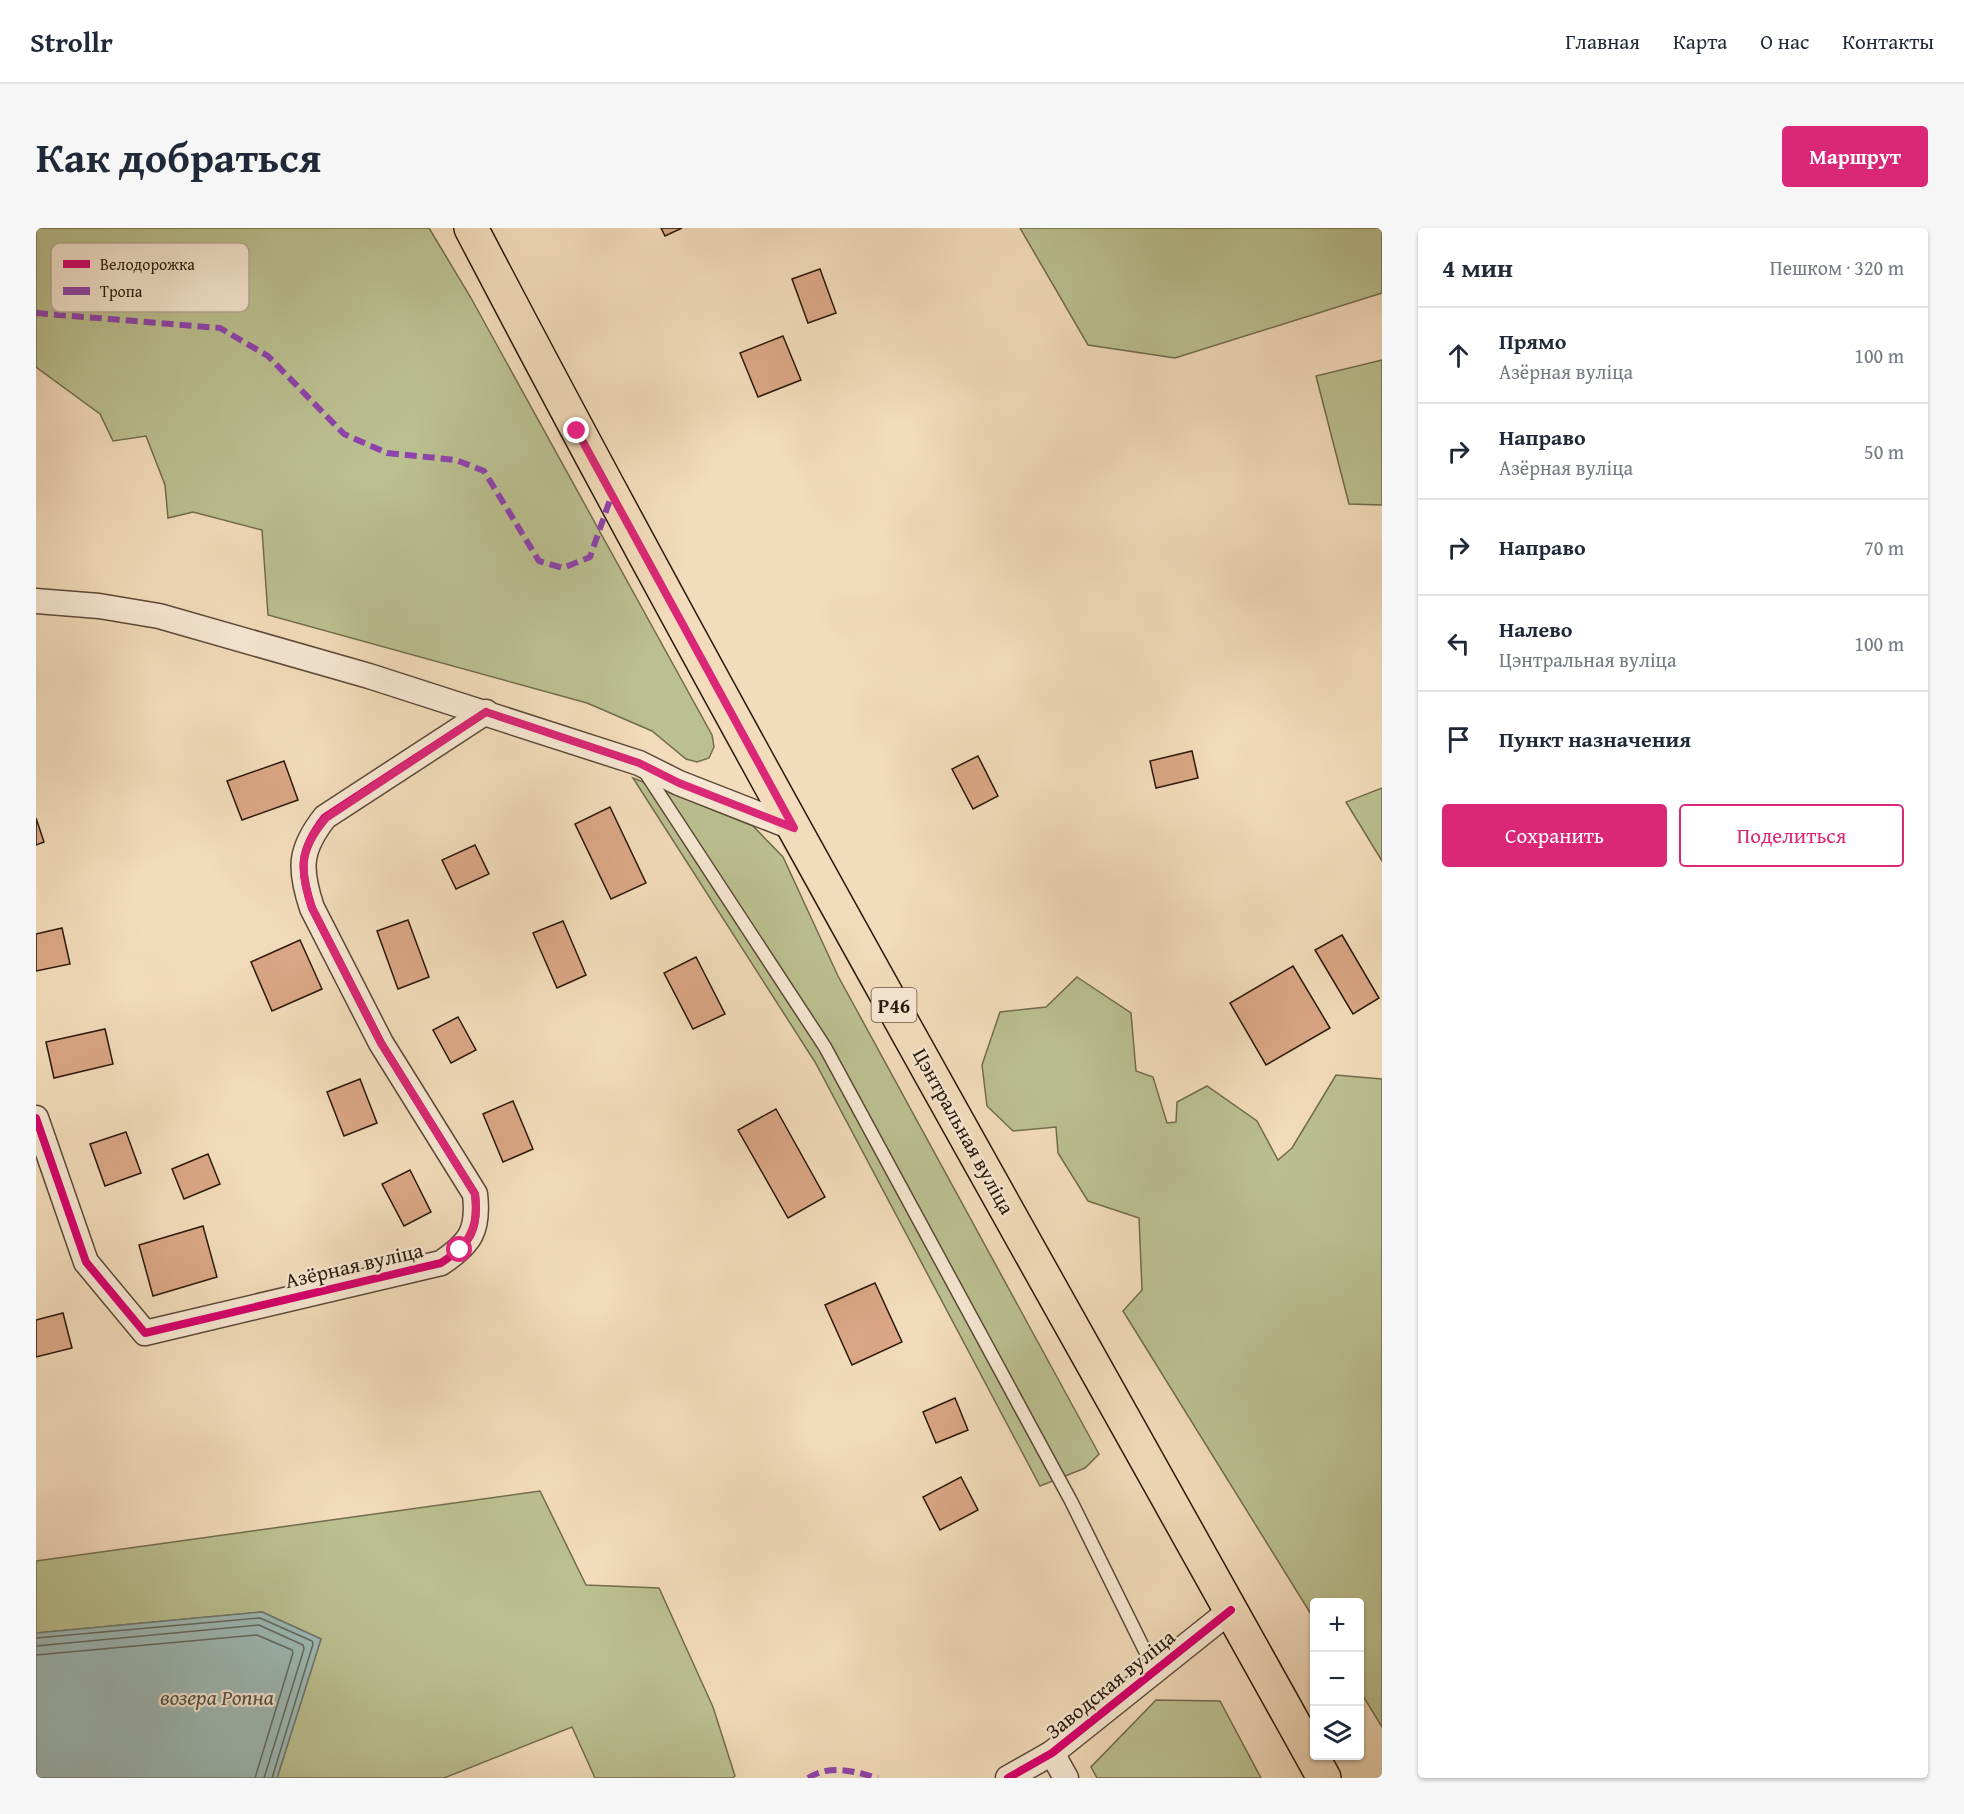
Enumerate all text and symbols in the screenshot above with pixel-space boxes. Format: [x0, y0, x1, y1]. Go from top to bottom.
text: Strollr [30, 21, 113, 62]
text: Главная [1565, 26, 1640, 57]
text: Карта [1673, 26, 1727, 57]
text: О нас [1760, 26, 1809, 57]
text: Контакты [1842, 26, 1934, 57]
text: Как добраться [36, 126, 321, 187]
button: Маршрут [1782, 126, 1928, 187]
legend [51, 243, 249, 312]
text: 4 мин [1442, 248, 1513, 287]
text: Велодорожка [100, 252, 195, 276]
text: Пешком · 320 m [1770, 253, 1904, 282]
text: Тропа [100, 279, 143, 303]
text: Прямо [1499, 325, 1566, 357]
icon: ahead [1442, 339, 1475, 372]
text: 100 m [1854, 341, 1904, 370]
text: Азёрная вуліца [1499, 357, 1633, 386]
route end [563, 417, 589, 443]
text: Направо [1499, 421, 1586, 453]
icon: right [1442, 435, 1475, 468]
text: 50 m [1864, 437, 1904, 466]
text: Азёрная вуліца [1499, 453, 1633, 482]
icon: right [1442, 531, 1475, 564]
text: Направо [1499, 531, 1586, 563]
text: 70 m [1864, 533, 1904, 562]
text: Налево [1499, 613, 1572, 645]
icon: left [1442, 627, 1475, 660]
text: 100 m [1854, 629, 1904, 658]
text: Цэнтральная вуліца [1499, 645, 1676, 674]
icon: arrive [1442, 723, 1475, 756]
text: Пункт назначения [1499, 723, 1691, 755]
button: Сохранить [1442, 804, 1667, 867]
button: Поделиться [1679, 804, 1904, 867]
road number: Р46 [872, 988, 916, 1022]
street label: Цэнтральная вуліца [905, 1042, 1023, 1220]
street label: Азёрная вуліца [282, 1234, 426, 1296]
route start [446, 1236, 472, 1262]
map controls [1310, 1598, 1364, 1760]
button: + [1310, 1598, 1364, 1652]
street label: Заводская вуліца [1038, 1622, 1182, 1746]
button: − [1310, 1652, 1364, 1706]
water label: возера Ропна [160, 1681, 274, 1713]
button: layers [1310, 1706, 1364, 1760]

